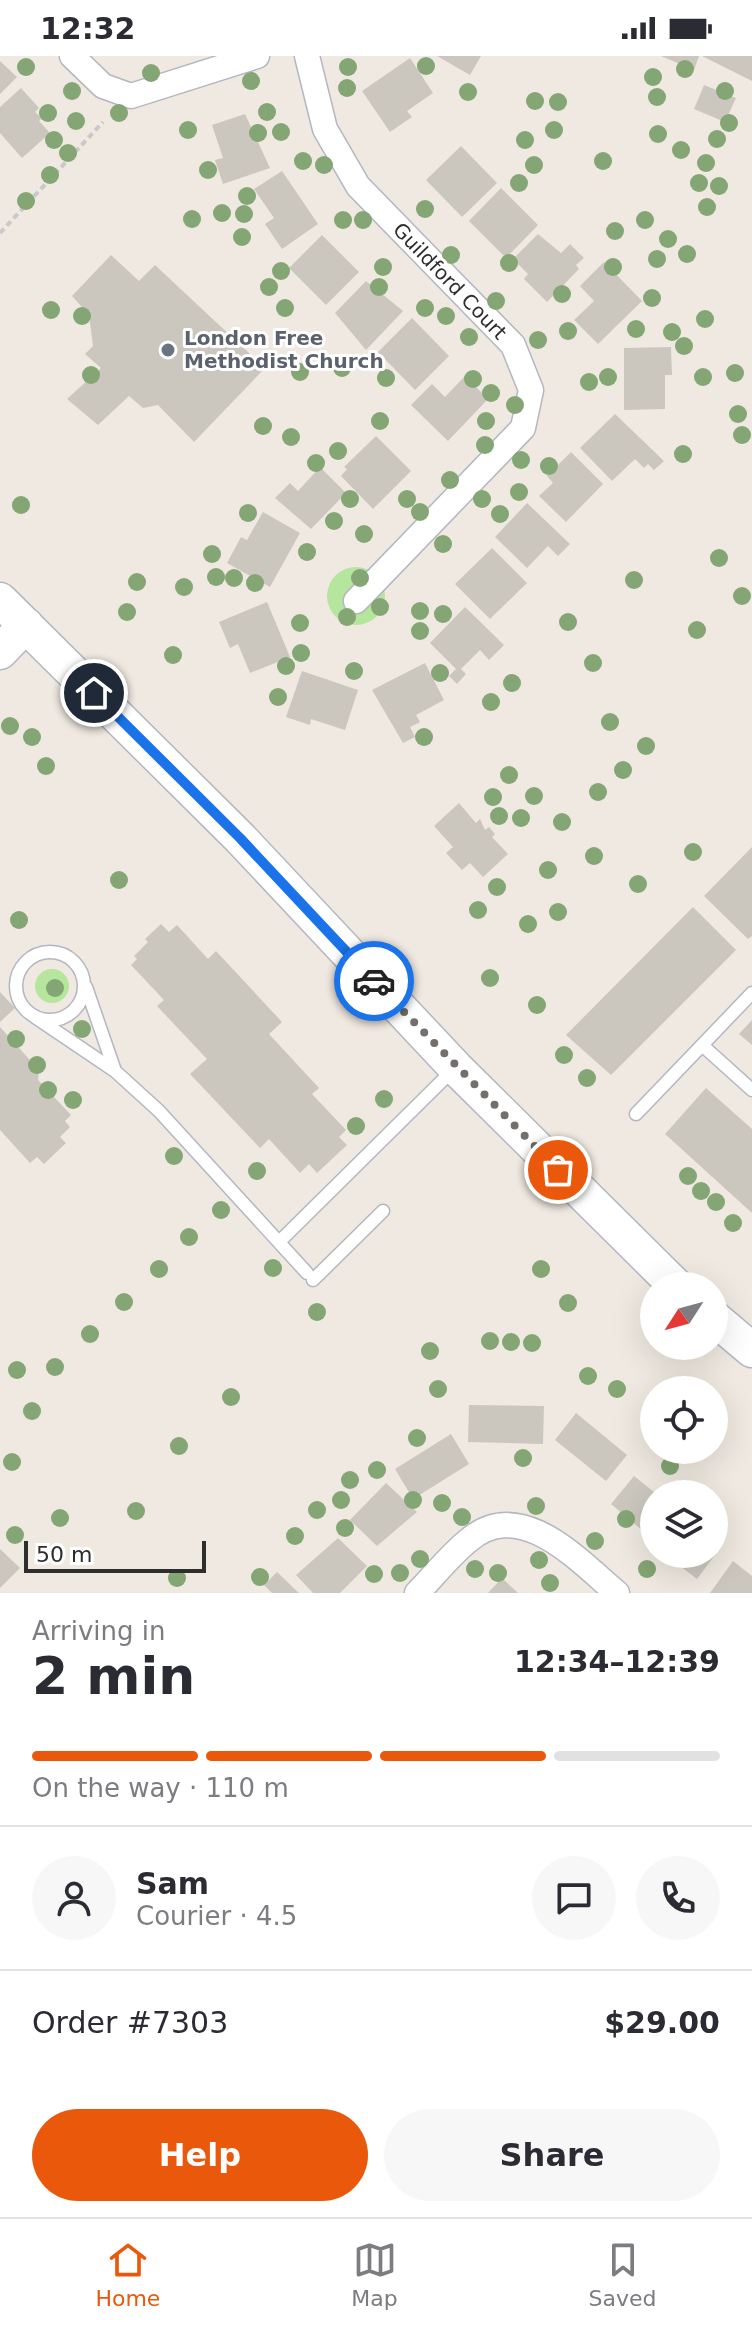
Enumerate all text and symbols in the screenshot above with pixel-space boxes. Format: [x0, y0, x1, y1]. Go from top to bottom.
text: 12:32 [40, 11, 136, 46]
street label: Guildford Court [388, 218, 512, 345]
place label: London Free Methodist Church [184, 326, 384, 373]
marker: London Free Methodist Church [159, 341, 177, 359]
pin [60, 659, 128, 727]
icon: home [72, 671, 116, 715]
courier [334, 941, 414, 1021]
icon: car [352, 959, 396, 1003]
pin [524, 1136, 592, 1204]
icon: bag [536, 1148, 580, 1192]
north arrow [640, 1272, 728, 1360]
map controls [640, 1272, 728, 1568]
button: locate [640, 1376, 728, 1464]
button: layers [640, 1480, 728, 1568]
scale bar [24, 1537, 206, 1573]
text: 50 m [36, 1542, 92, 1567]
text: Arriving in [32, 1616, 166, 1646]
text: 12:34–12:39 [514, 1644, 720, 1679]
text: 2 min [32, 1646, 195, 1706]
text: On the way · 110 m [32, 1773, 289, 1803]
button: person [32, 1856, 116, 1940]
button: chat [532, 1856, 616, 1940]
button: phone [636, 1856, 720, 1940]
text: Sam [136, 1866, 209, 1901]
text: Courier · 4.5 [136, 1901, 297, 1931]
text: Order #7303 [32, 2005, 228, 2040]
text: $29.00 [604, 2005, 720, 2040]
button: Help [32, 2109, 368, 2201]
button: Share [384, 2109, 720, 2201]
tab: Home [95, 2238, 160, 2311]
tab: Map [351, 2238, 398, 2311]
tab: Saved [589, 2238, 657, 2311]

